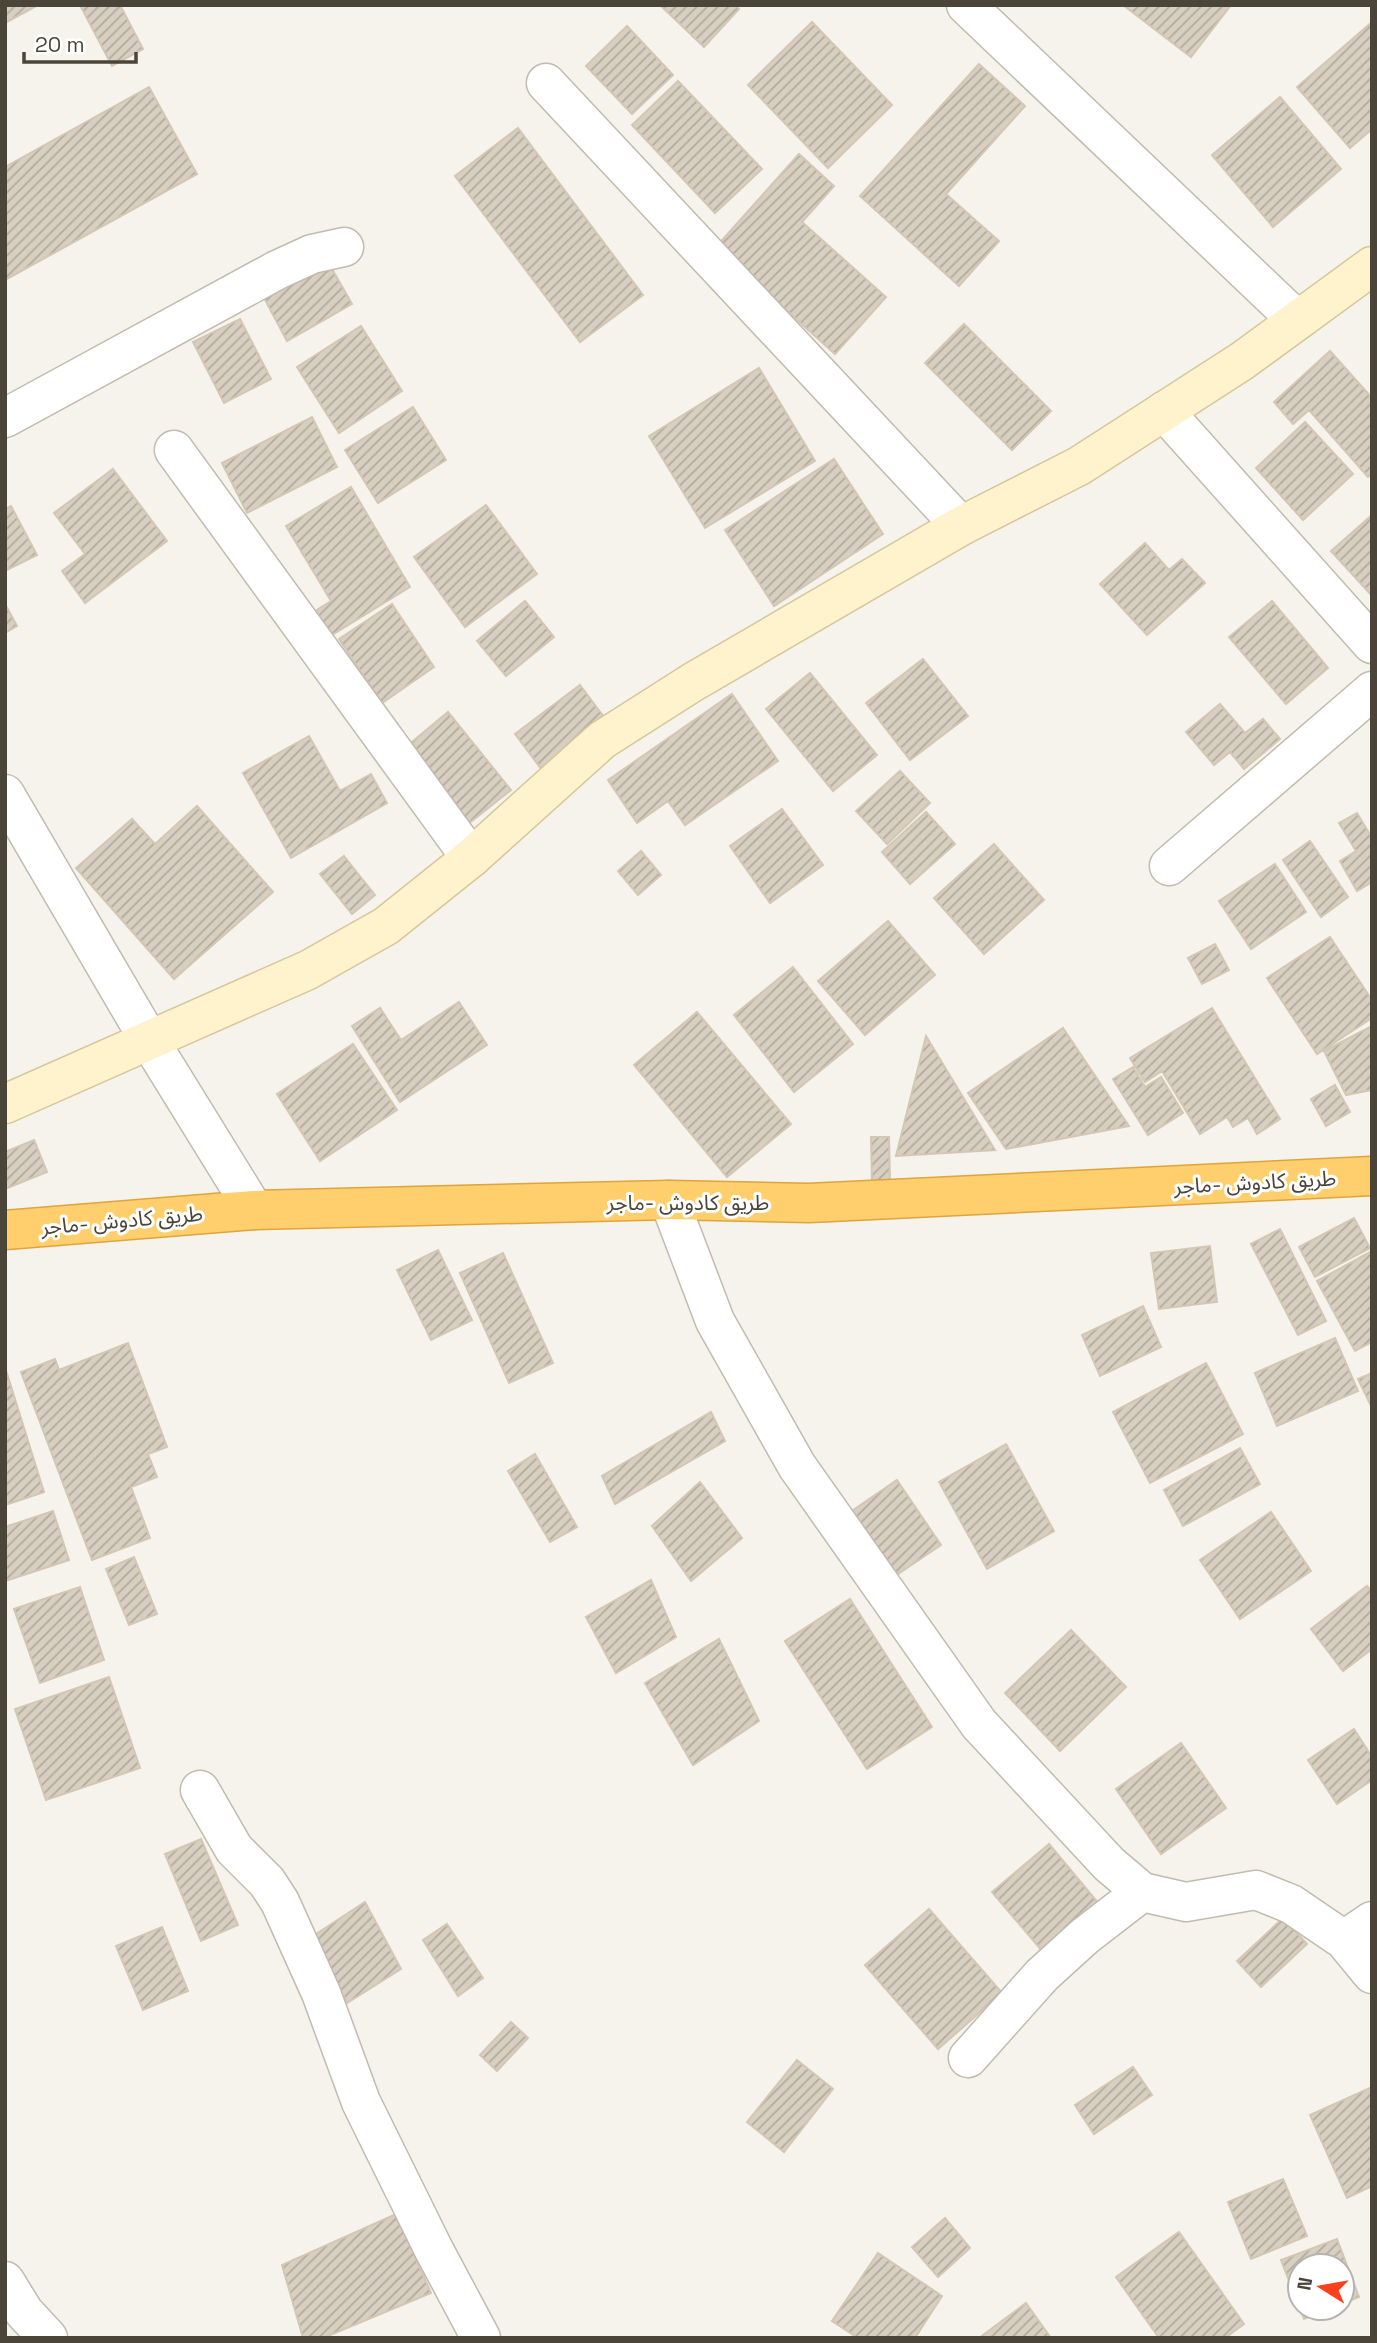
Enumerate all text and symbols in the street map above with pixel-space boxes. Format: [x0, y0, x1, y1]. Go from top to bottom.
scale bar [24, 21, 136, 65]
text: 20 m [35, 31, 85, 58]
street label: طريق كادوش -ماجر [1172, 1164, 1337, 1200]
street label: طريق كادوش -ماجر [606, 1189, 769, 1216]
street label: طريق كادوش -ماجر [39, 1199, 204, 1241]
north arrow [1286, 2252, 1356, 2322]
text: N [1291, 2275, 1318, 2292]

